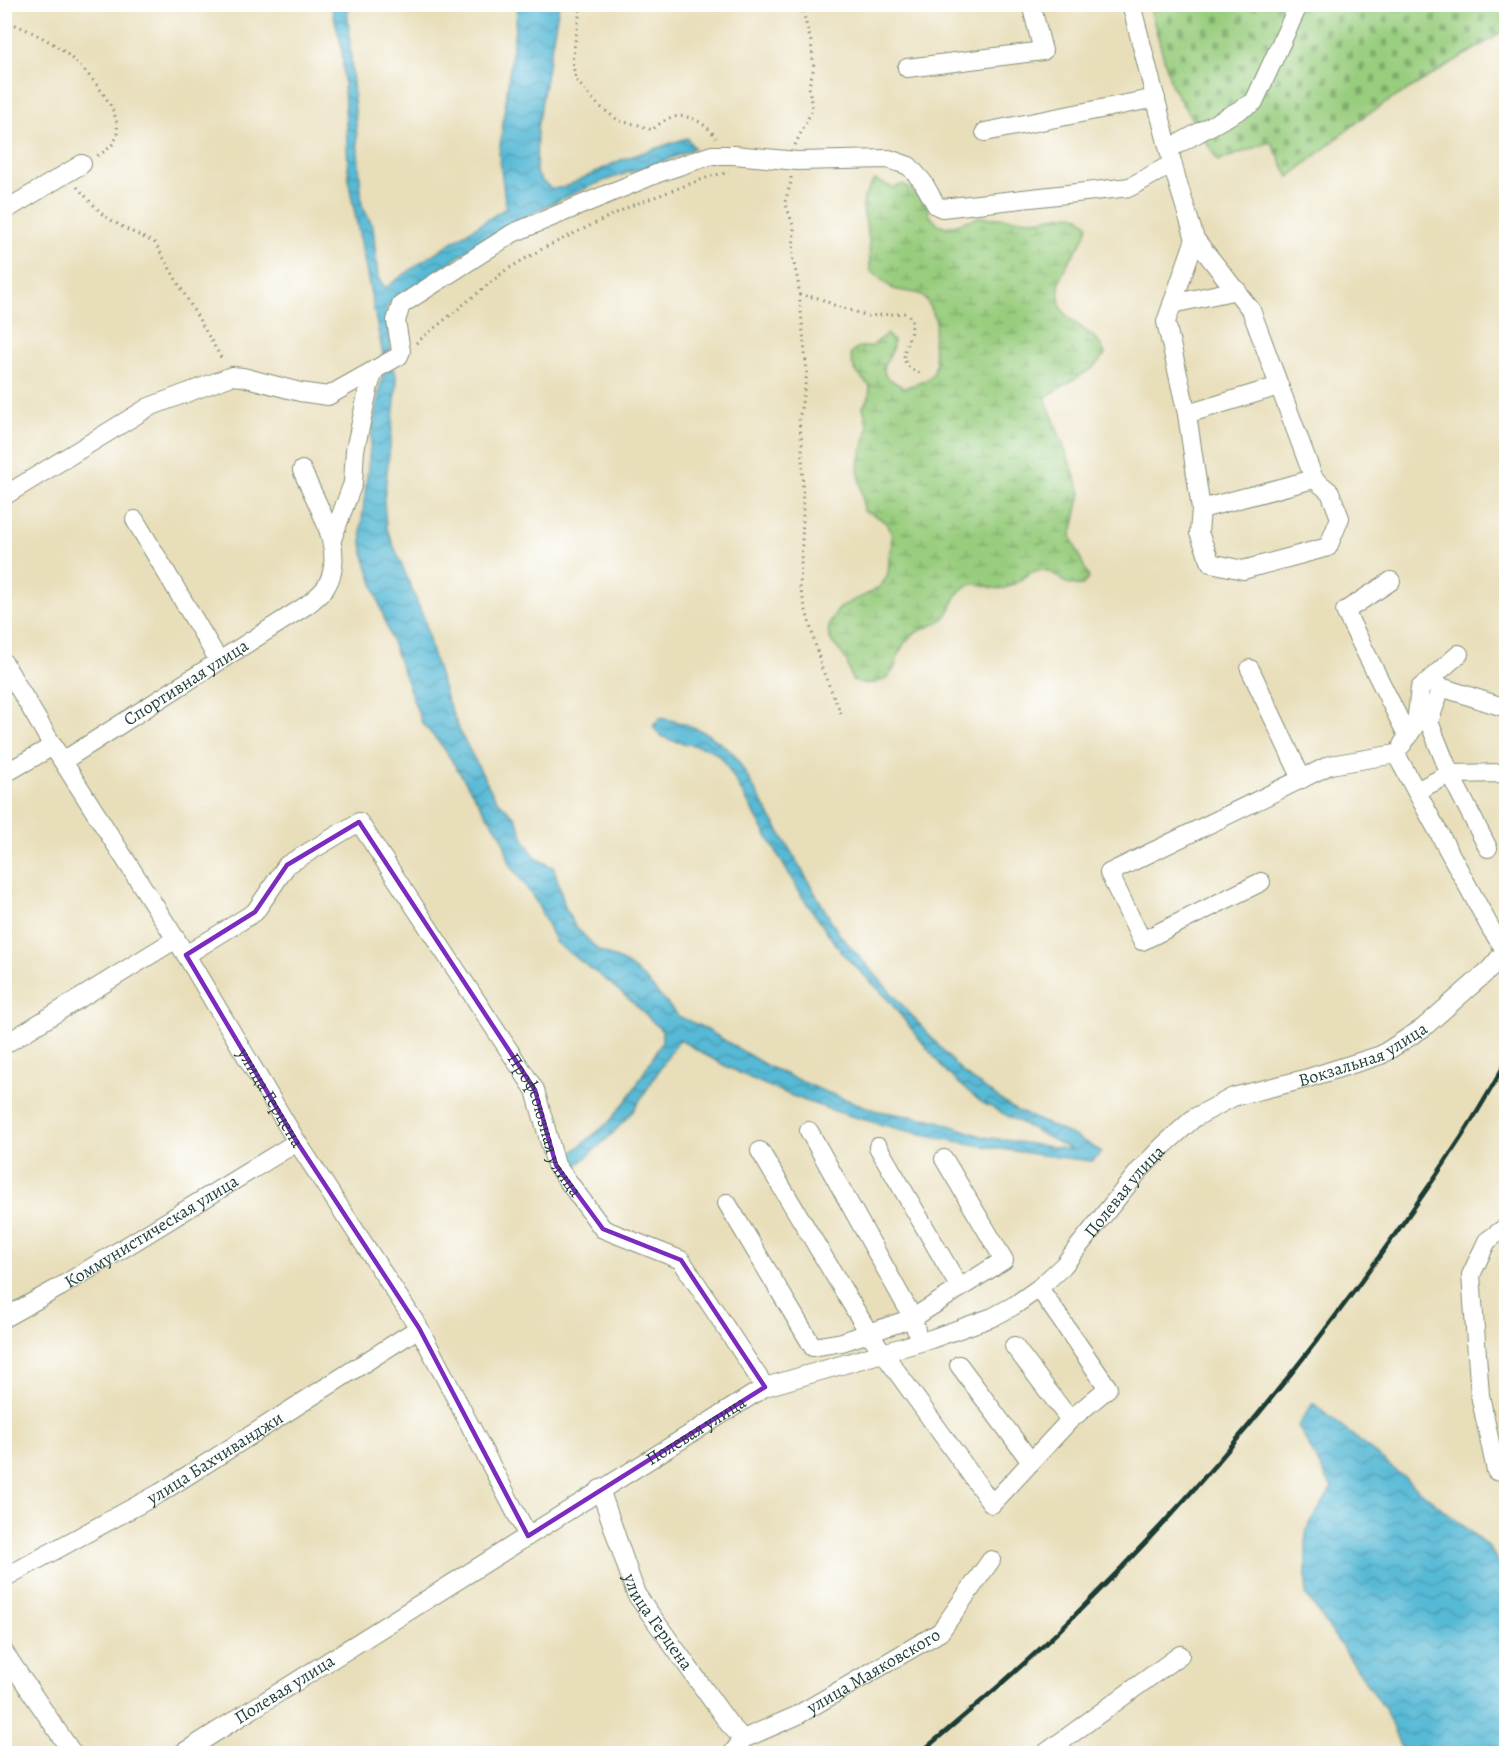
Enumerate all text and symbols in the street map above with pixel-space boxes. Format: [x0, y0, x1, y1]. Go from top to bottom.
street label: Спортивная улица [119, 633, 254, 731]
street label: Вокзальная улица [1296, 1016, 1433, 1092]
street label: улица Герцена [231, 1043, 310, 1153]
street label: Профсоюзная улица [502, 1048, 588, 1202]
street label: Полевая улица [1078, 1139, 1170, 1242]
street label: Коммунистическая улица [60, 1168, 243, 1294]
street label: Полевая улица [641, 1390, 751, 1471]
street label: улица Бахчиванджи [142, 1406, 288, 1510]
street label: улица Герцена [618, 1569, 699, 1676]
street label: улица Маяковского [801, 1622, 945, 1720]
street label: Полевая улица [230, 1648, 339, 1730]

